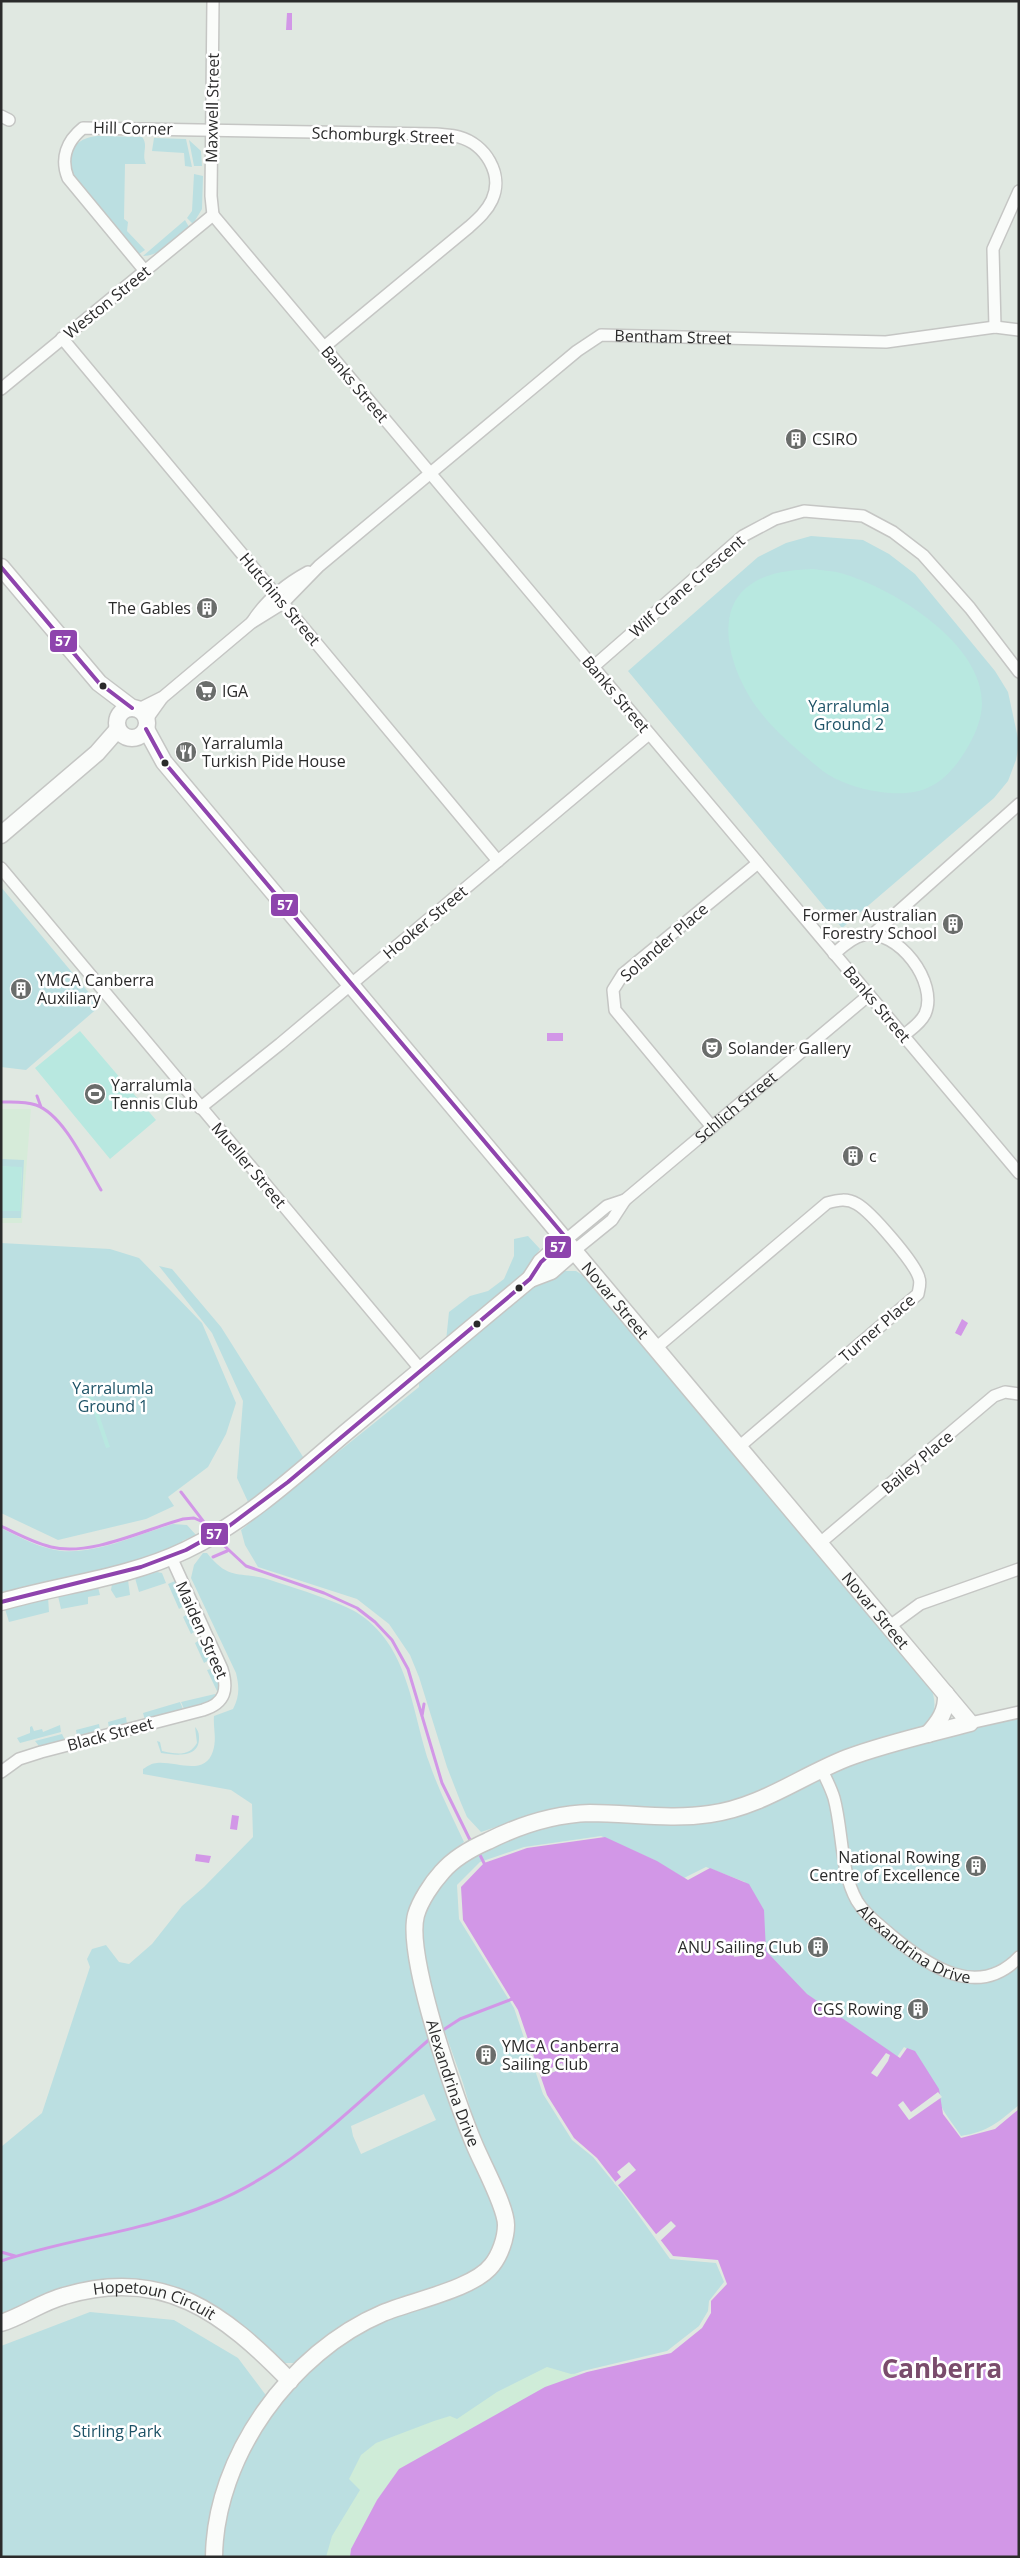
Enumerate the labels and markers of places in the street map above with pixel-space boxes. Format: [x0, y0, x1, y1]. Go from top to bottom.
building icon: CSIRO [784, 427, 808, 451]
place label: CSIRO [812, 428, 858, 450]
building icon: The Gables [195, 596, 219, 620]
place label: The Gables [108, 597, 191, 619]
supermarket icon: IGA [194, 679, 218, 703]
place label: IGA [222, 680, 249, 702]
unlabelled marker [98, 681, 108, 691]
place label: Yarralumla Turkish Pide House [202, 732, 346, 772]
restaurant icon: Yarralumla Turkish Pide House [174, 740, 198, 764]
unlabelled marker [160, 758, 170, 768]
place label: Former Australian Forestry School [803, 904, 937, 944]
building icon: Former Australian Forestry School [941, 912, 965, 936]
place label: YMCA Canberra Auxiliary [37, 969, 154, 1009]
building icon: YMCA Canberra Auxiliary [9, 977, 33, 1001]
theatre icon: Solander Gallery [700, 1036, 724, 1060]
place label: Solander Gallery [728, 1037, 852, 1059]
place label: Yarralumla Tennis Club [111, 1074, 198, 1114]
sports icon: Yarralumla Tennis Club [83, 1082, 107, 1106]
building icon: c [841, 1144, 865, 1168]
place label: c [869, 1145, 877, 1167]
unlabelled marker [514, 1283, 524, 1293]
unlabelled marker [472, 1319, 482, 1329]
place label: National Rowing Centre of Excellence [809, 1846, 960, 1886]
building icon: National Rowing Centre of Excellence [964, 1854, 988, 1878]
building icon: ANU Sailing Club [806, 1935, 830, 1959]
place label: ANU Sailing Club [678, 1936, 802, 1958]
building icon: CGS Rowing [906, 1997, 930, 2021]
place label: CGS Rowing [813, 1998, 902, 2020]
place label: YMCA Canberra Sailing Club [502, 2035, 619, 2075]
building icon: YMCA Canberra Sailing Club [474, 2043, 498, 2067]

